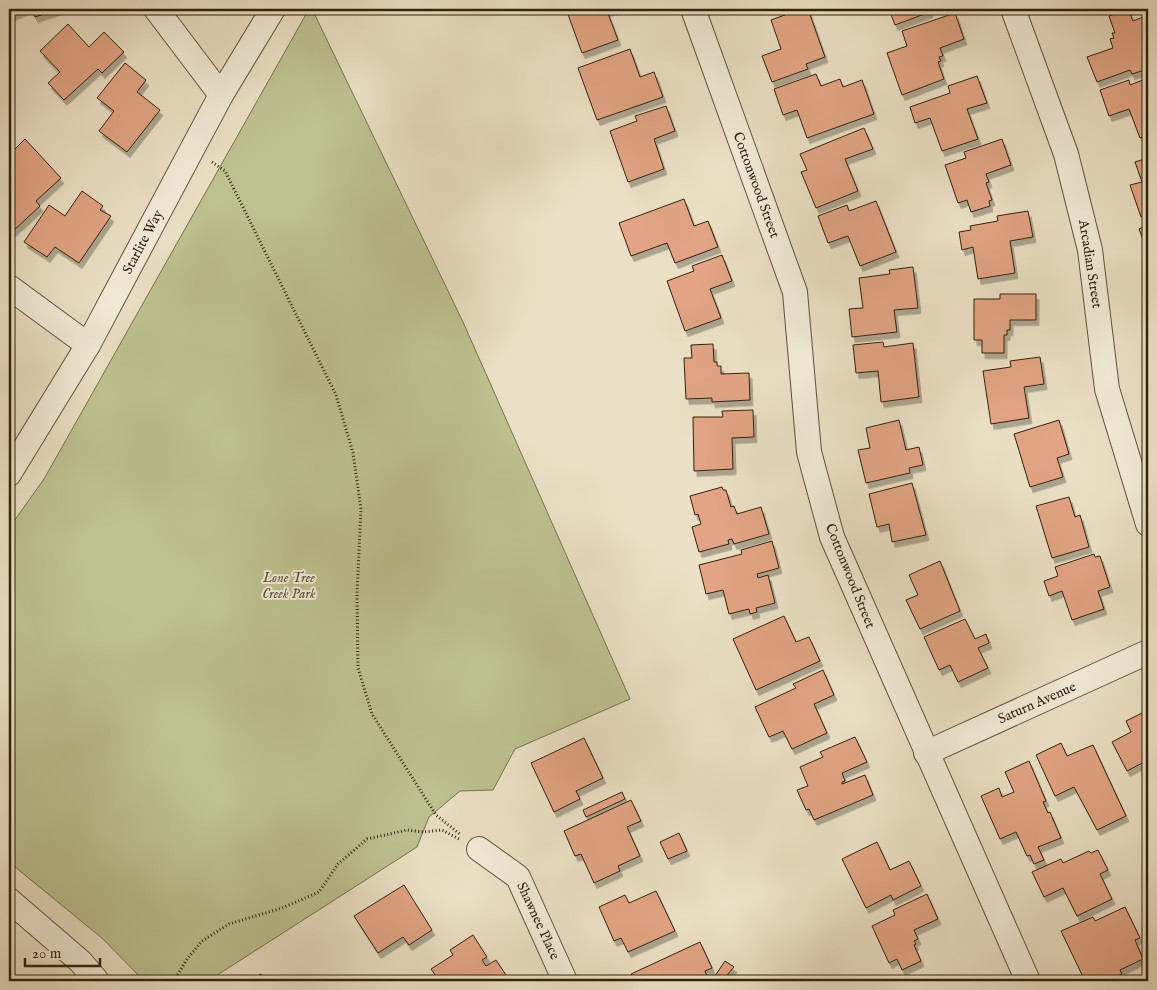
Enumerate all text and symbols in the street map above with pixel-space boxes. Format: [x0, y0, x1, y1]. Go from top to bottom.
street label: Cottonwood Street [728, 130, 784, 241]
street label: Starlite Way [119, 207, 167, 277]
street label: Arcadian Street [1074, 218, 1106, 310]
street label: Cottonwood Street [821, 521, 879, 631]
park label: Lone Tree Creek Park [262, 569, 316, 603]
street label: Saturn Avenue [995, 678, 1079, 728]
street label: Shawnee Place [512, 879, 564, 963]
scale bar [25, 935, 100, 967]
text: 20 m [32, 944, 62, 963]

